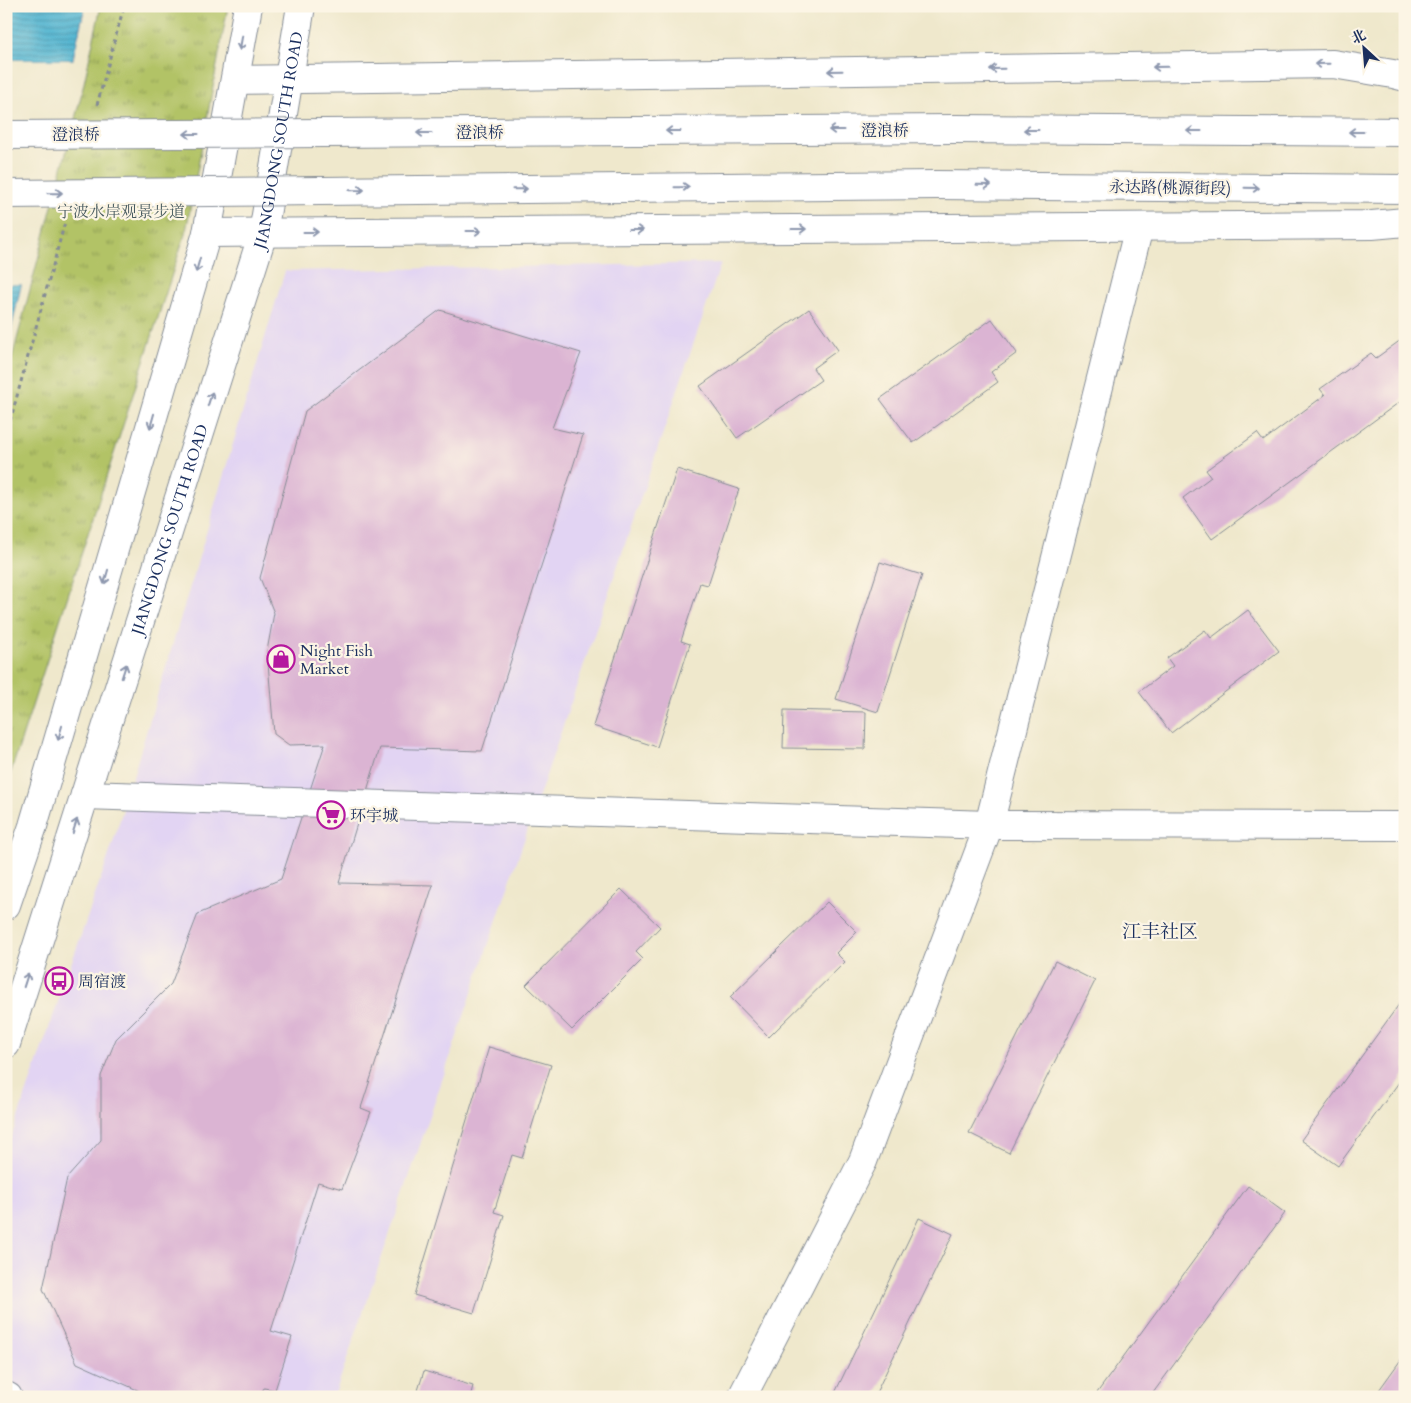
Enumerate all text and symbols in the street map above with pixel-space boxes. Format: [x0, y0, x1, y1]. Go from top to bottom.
north arrow [1338, 22, 1388, 72]
text: 北 [1348, 25, 1369, 48]
street label: JIANGDONG SOUTH ROAD [248, 30, 309, 253]
one-way arrow [236, 35, 246, 51]
one-way arrow [1315, 60, 1331, 69]
one-way arrow [1152, 62, 1168, 72]
one-way arrow [990, 64, 1006, 74]
one-way arrow [827, 67, 843, 76]
street label: 澄浪桥 [861, 120, 909, 142]
street label: 澄浪桥 [456, 122, 504, 144]
street label: 澄浪桥 [52, 124, 100, 146]
one-way arrow [828, 125, 844, 135]
one-way arrow [1023, 125, 1040, 135]
one-way arrow [666, 126, 682, 136]
one-way arrow [1186, 126, 1202, 136]
one-way arrow [1348, 127, 1364, 137]
one-way arrow [416, 128, 432, 137]
one-way arrow [183, 129, 200, 139]
street label: 永达路(桃源街段) [1109, 176, 1231, 200]
one-way arrow [976, 180, 992, 190]
one-way arrow [674, 182, 690, 192]
one-way arrow [1244, 183, 1260, 193]
one-way arrow [512, 184, 528, 194]
one-way arrow [349, 185, 365, 195]
one-way arrow [46, 188, 63, 198]
park label: 宁波水岸观景步道 [57, 201, 185, 223]
one-way arrow [790, 224, 807, 234]
one-way arrow [628, 225, 644, 235]
one-way arrow [466, 226, 482, 236]
one-way arrow [303, 228, 319, 237]
one-way arrow [192, 256, 202, 272]
one-way arrow [206, 391, 216, 407]
one-way arrow [147, 412, 157, 428]
street label: JIANGDONG SOUTH ROAD [126, 421, 214, 639]
one-way arrow [101, 568, 111, 584]
place label: Night Fish Market [300, 640, 373, 680]
shop icon: Night Fish Market [266, 644, 296, 674]
one-way arrow [120, 663, 130, 679]
one-way arrow [55, 724, 65, 740]
supermarket icon: 环宇城 [316, 800, 346, 830]
place label: 环宇城 [350, 805, 398, 827]
one-way arrow [71, 818, 81, 834]
district label: 江丰社区 [1122, 919, 1198, 945]
bus stop icon: 周宿渡 [44, 966, 74, 996]
place label: 周宿渡 [78, 971, 126, 993]
one-way arrow [22, 973, 32, 989]

